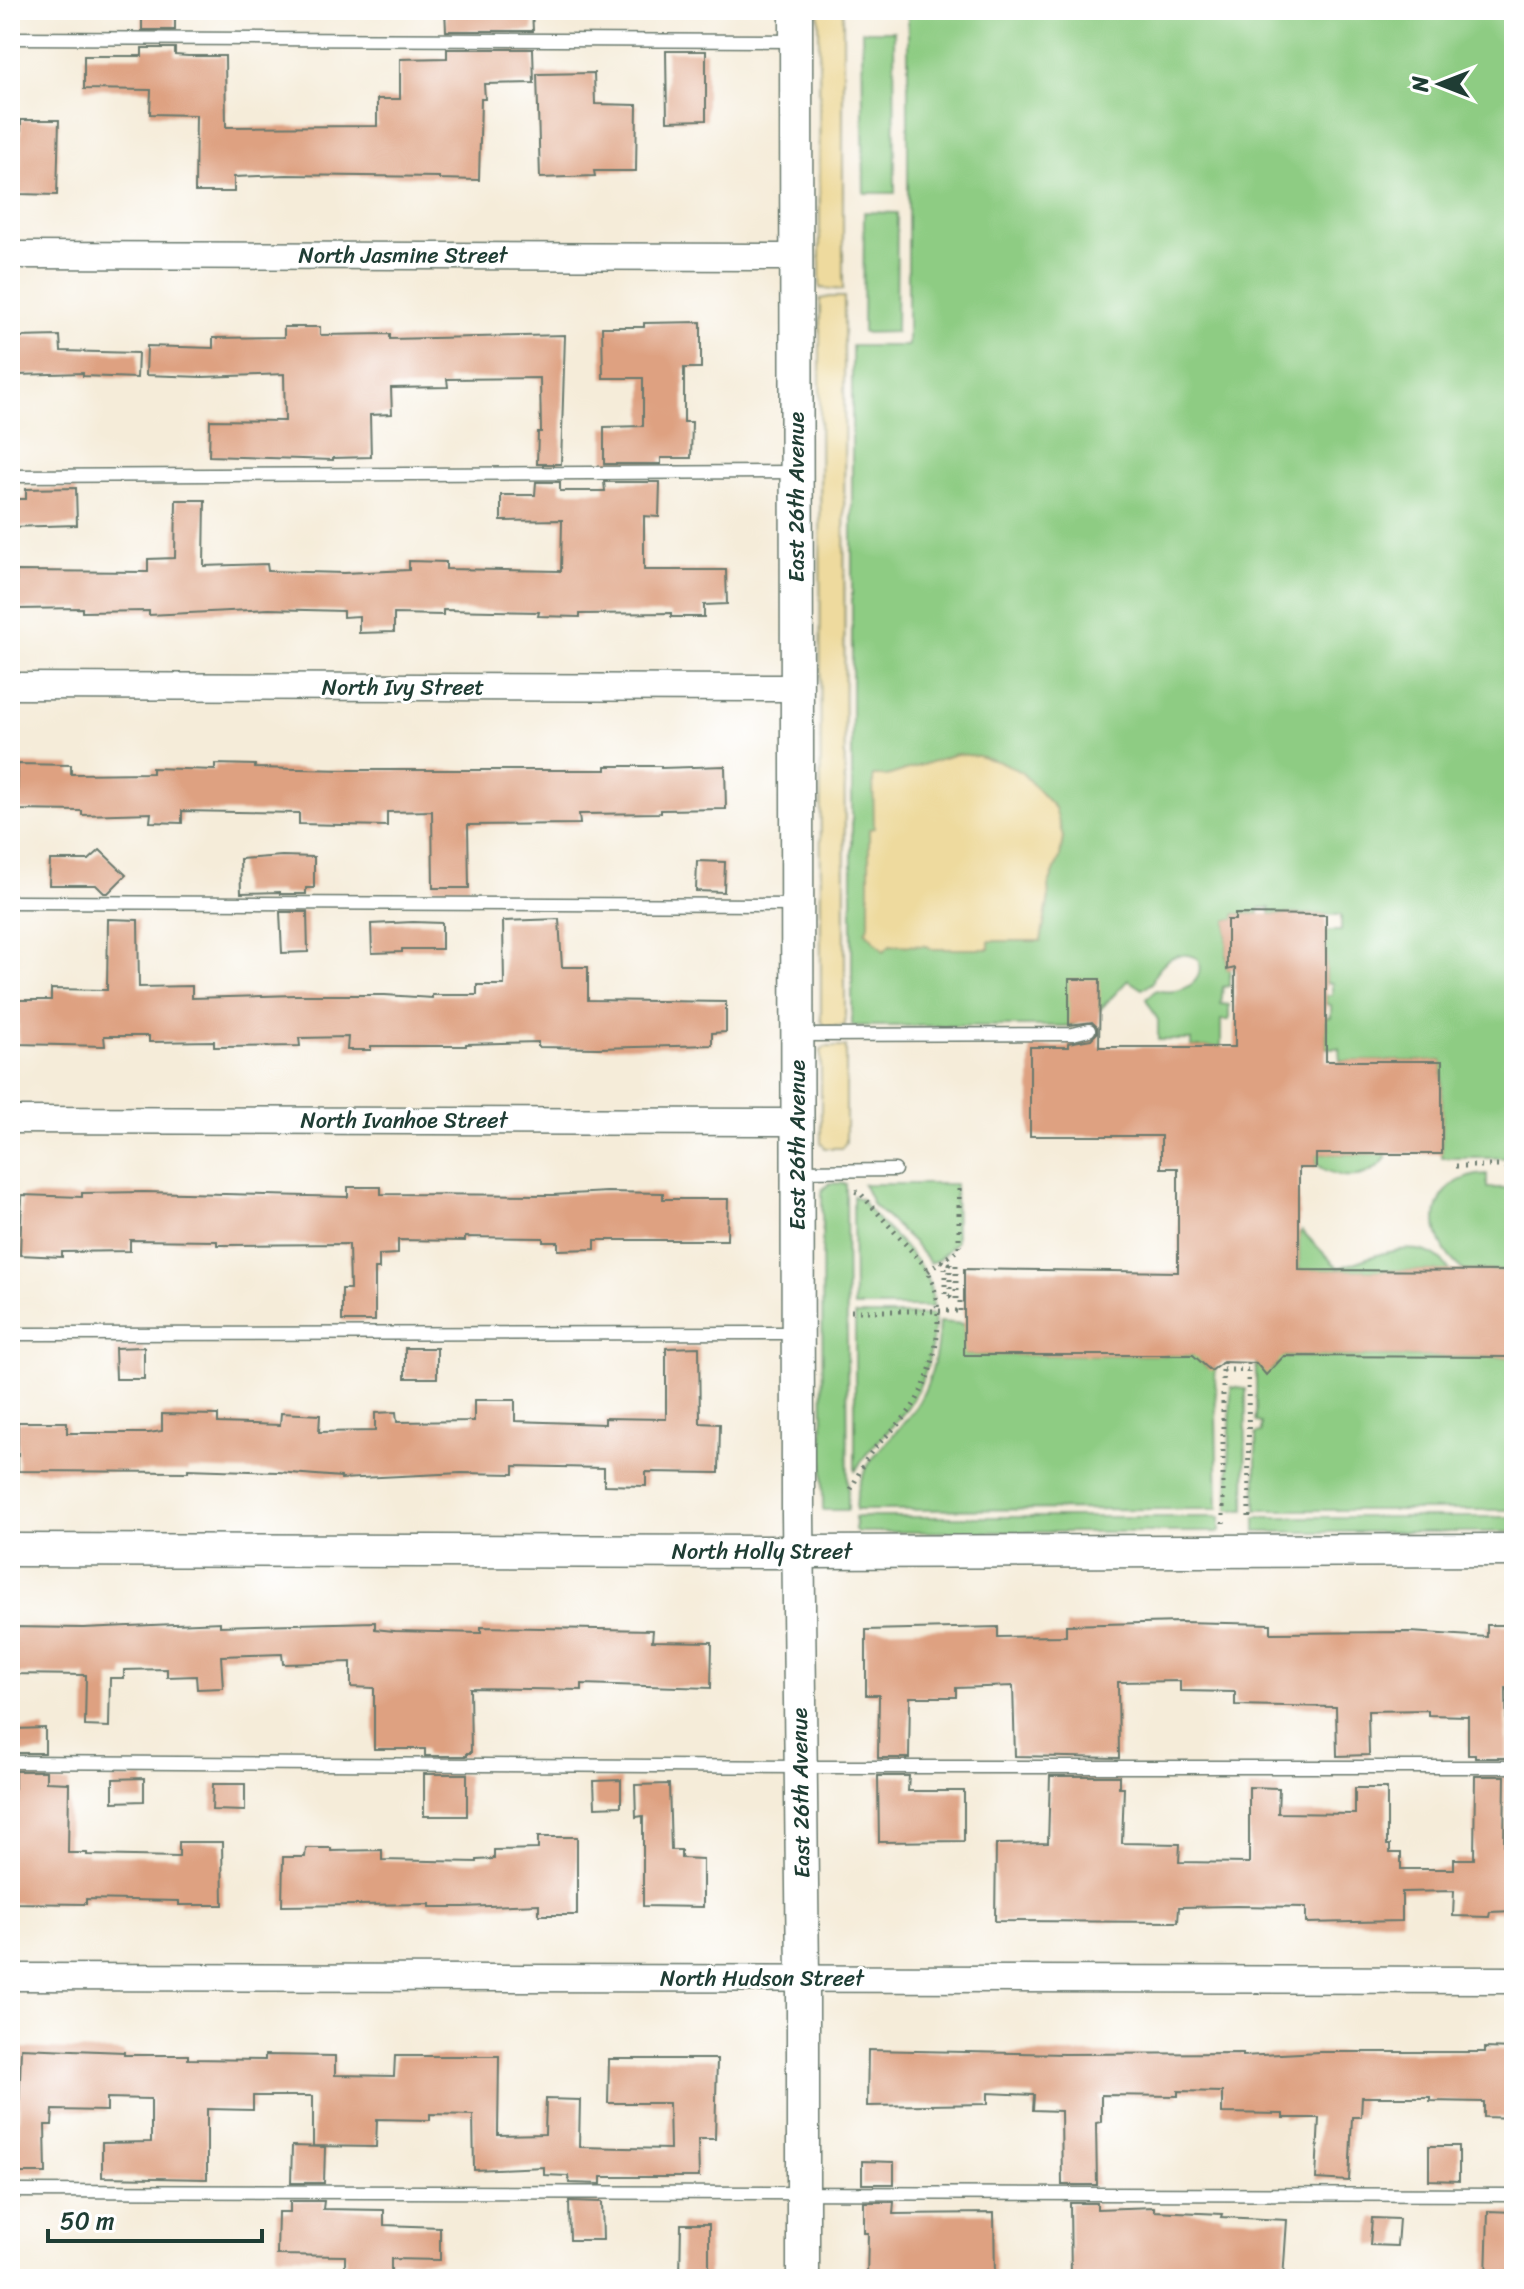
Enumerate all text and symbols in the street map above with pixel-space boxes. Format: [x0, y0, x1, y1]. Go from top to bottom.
north arrow [1400, 44, 1480, 124]
text: N [1401, 76, 1440, 93]
street label: North Jasmine Street [299, 236, 509, 275]
street label: East 26th Avenue [777, 411, 816, 582]
street label: North Ivy Street [322, 668, 485, 707]
street label: East 26th Avenue [778, 1059, 817, 1230]
street label: North Ivanhoe Street [300, 1101, 509, 1140]
street label: North Holly Street [672, 1532, 853, 1571]
street label: East 26th Avenue [780, 1707, 821, 1878]
street label: North Hudson Street [660, 1959, 865, 1998]
scale bar [48, 2193, 262, 2243]
text: 50 m [60, 2200, 115, 2242]

